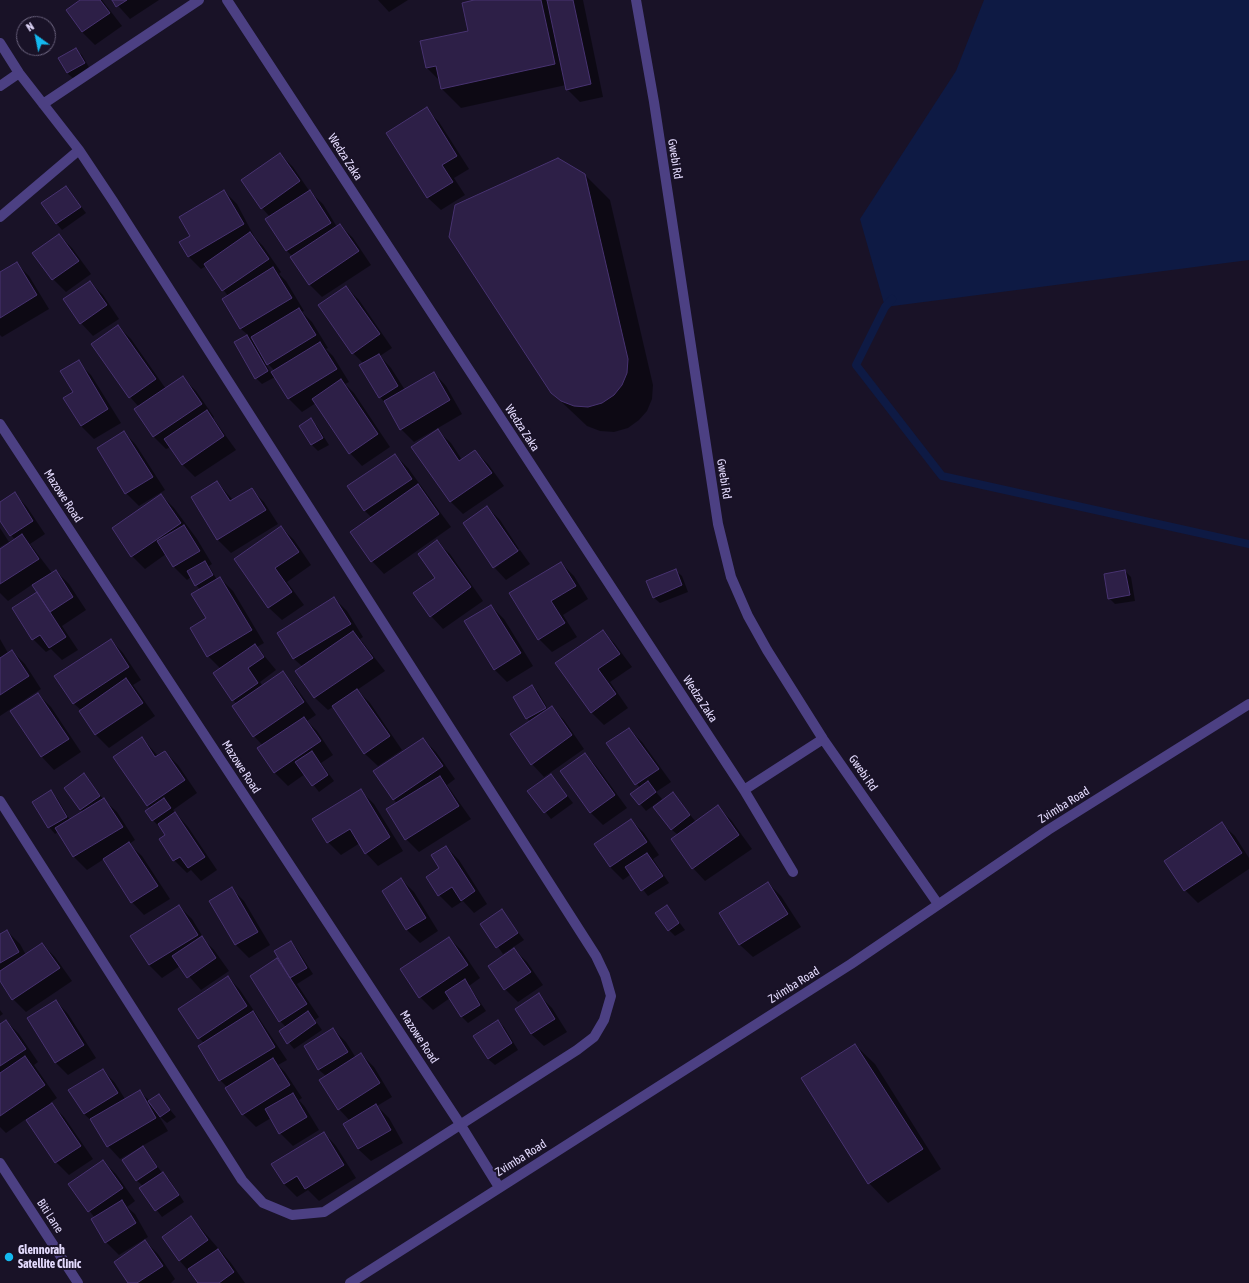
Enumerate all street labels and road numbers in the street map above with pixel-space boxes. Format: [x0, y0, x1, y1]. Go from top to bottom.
street label: Wedza Zaka [325, 131, 365, 183]
street label: Gwebi Rd [665, 138, 685, 180]
street label: Wedza Zaka [502, 402, 542, 454]
street label: Gwebi Rd [714, 458, 734, 500]
street label: Mazowe Road [41, 467, 85, 525]
street label: Wedza Zaka [680, 673, 720, 725]
street label: Mazowe Road [219, 738, 263, 796]
street label: Gwebi Rd [845, 752, 881, 794]
street label: Zvimba Road [1036, 784, 1092, 826]
street label: Zvimba Road [766, 964, 822, 1006]
street label: Mazowe Road [397, 1008, 441, 1066]
street label: Zvimba Road [493, 1137, 549, 1179]
street label: Biti Lane [34, 1196, 66, 1236]

